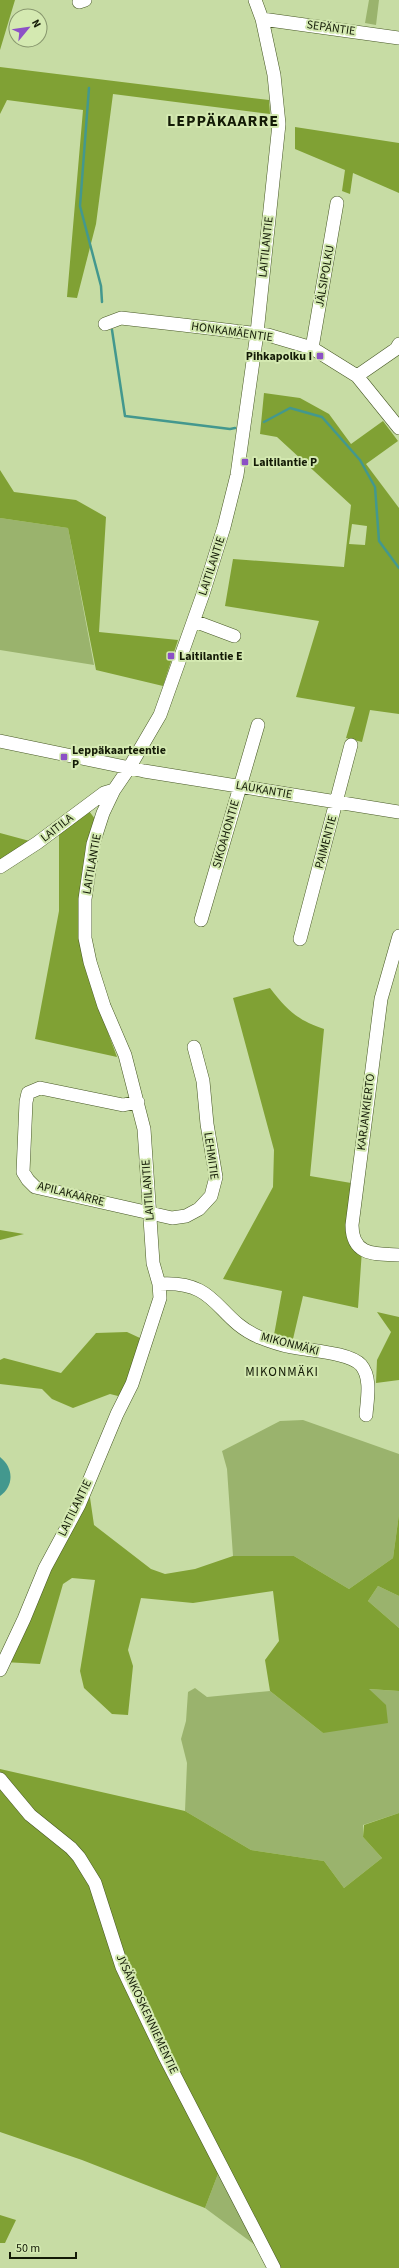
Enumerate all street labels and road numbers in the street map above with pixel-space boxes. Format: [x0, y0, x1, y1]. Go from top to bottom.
street label: SEPÄNTIE [305, 16, 357, 40]
street label: LAITILANTIE [254, 216, 278, 278]
street label: JÄLSIPOLKU [311, 244, 339, 308]
street label: HONKAMÄENTIE [190, 318, 274, 346]
street label: LAITILANTIE [194, 534, 230, 598]
street label: LAUKANTIE [234, 777, 294, 803]
street label: SIKOAHONTIE [208, 798, 244, 870]
street label: LAITILA [37, 809, 77, 846]
street label: PAIMENTIE [311, 813, 341, 871]
street label: LAITILANTIE [78, 832, 106, 896]
street label: KARJANKIERTO [353, 1073, 379, 1151]
street label: LEHMITIE [199, 1131, 223, 1181]
street label: LAITILANTIE [137, 1159, 159, 1221]
street label: APILAKAARRE [36, 1177, 106, 1211]
street label: MIKONMÄKI [259, 1328, 321, 1360]
street label: LAITILANTIE [54, 1477, 96, 1539]
street label: JYSÄNKOSKENNIEMENTIE [112, 1951, 182, 2077]

